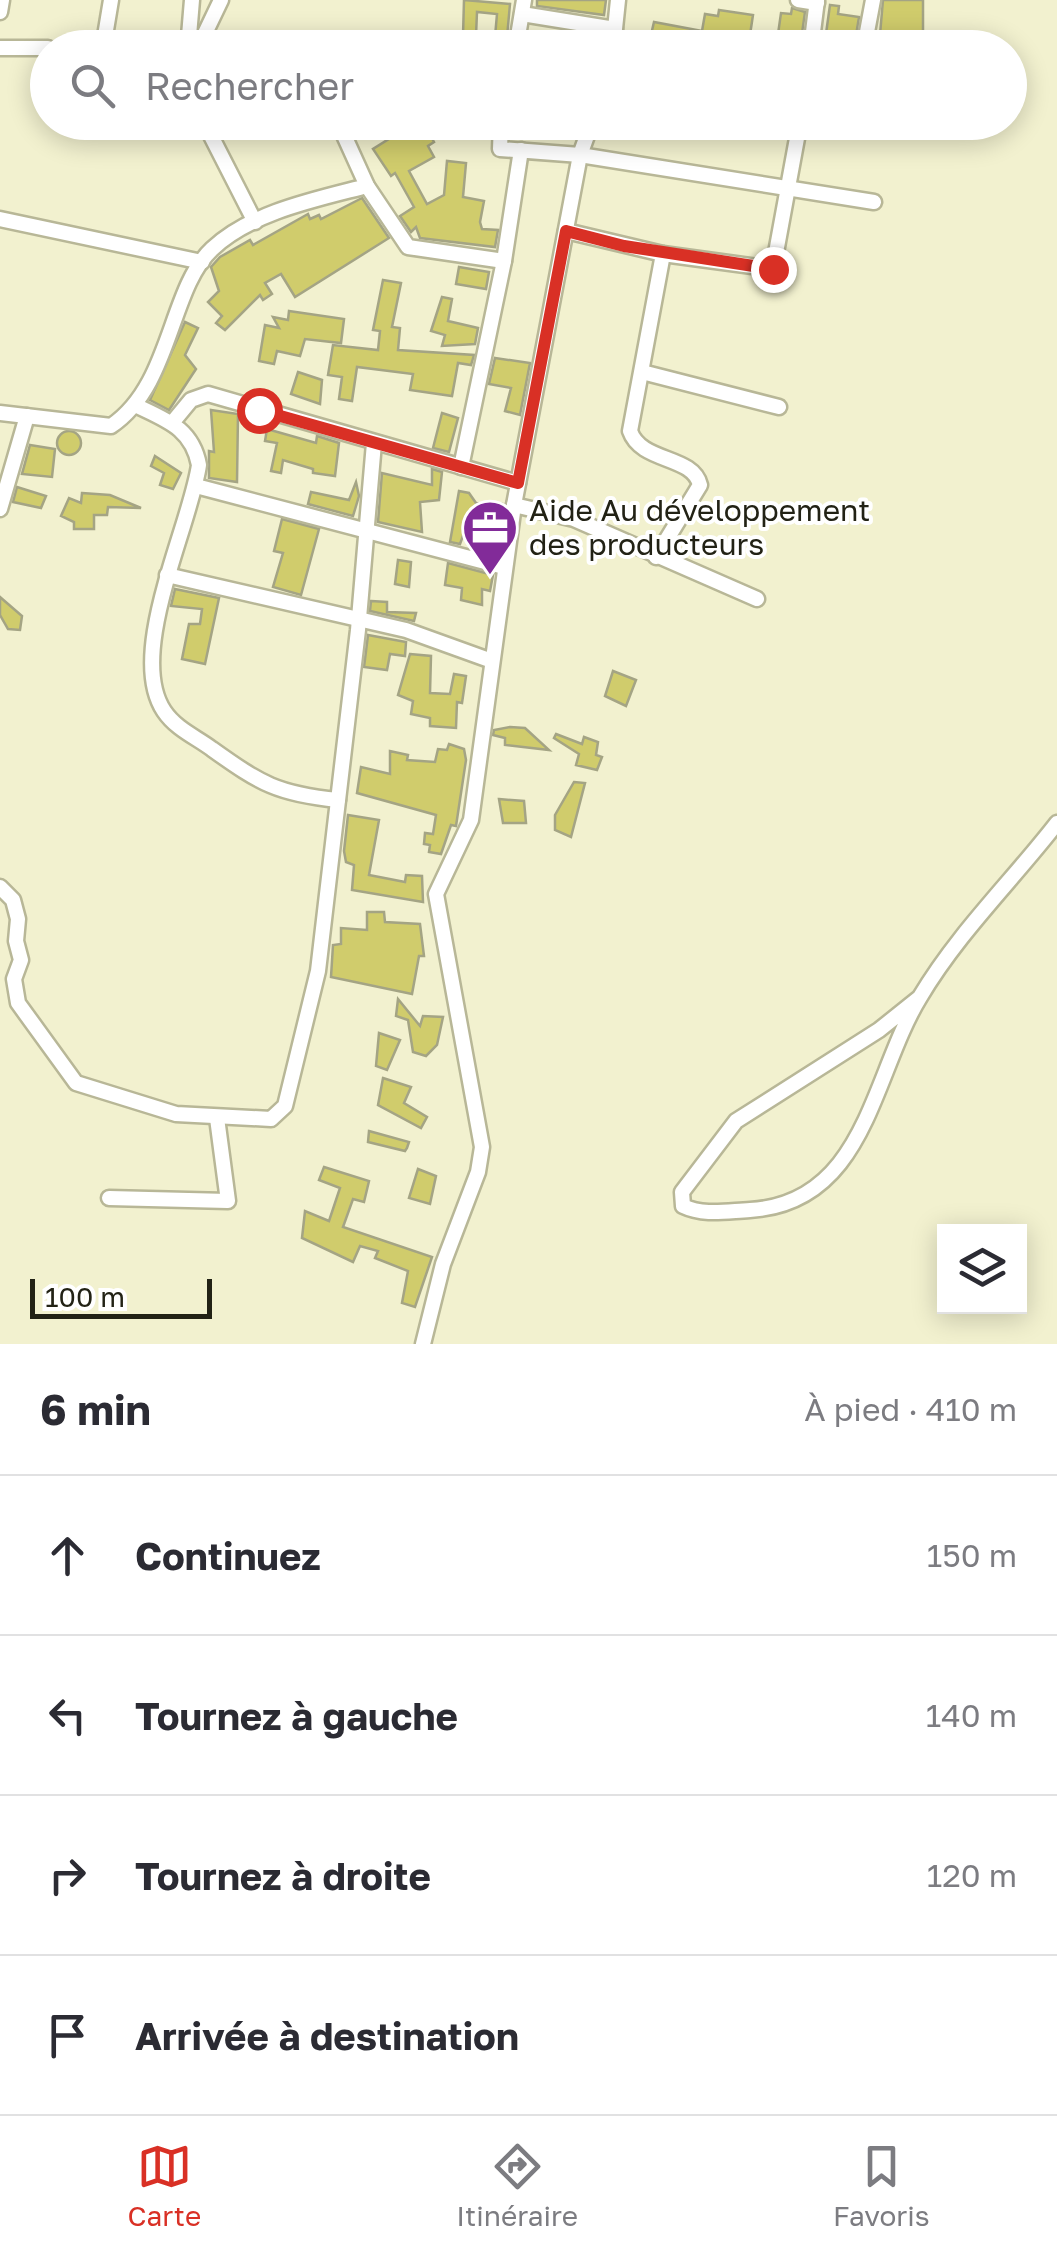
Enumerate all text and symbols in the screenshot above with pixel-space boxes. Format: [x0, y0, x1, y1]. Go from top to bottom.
search box [30, 30, 1027, 140]
icon: search [65, 58, 120, 113]
text: Rechercher [145, 63, 354, 108]
route end [751, 247, 797, 293]
route start [237, 388, 283, 434]
place label: Aide Au développement des producteurs [529, 492, 870, 562]
office icon: Aide Au développement des producteurs [460, 498, 520, 577]
map controls [937, 1224, 1027, 1314]
button: layers [937, 1224, 1027, 1314]
scale bar [30, 1274, 212, 1318]
text: 100 m [45, 1280, 125, 1313]
text: 6 min [40, 1384, 151, 1434]
text: À pied · 410 m [804, 1390, 1017, 1428]
icon: ahead [40, 1528, 95, 1583]
text: Continuez [135, 1533, 321, 1578]
text: 150 m [927, 1536, 1017, 1574]
icon: left [40, 1688, 95, 1743]
text: Tournez à gauche [135, 1693, 458, 1738]
text: 140 m [926, 1696, 1017, 1734]
icon: right [40, 1848, 95, 1903]
text: Tournez à droite [135, 1853, 431, 1898]
text: 120 m [927, 1856, 1017, 1894]
icon: arrive [40, 2008, 95, 2063]
text: Arrivée à destination [135, 2013, 519, 2058]
tab: Carte [127, 2139, 201, 2232]
tab: Itinéraire [456, 2139, 578, 2232]
tab: Favoris [833, 2139, 930, 2232]

